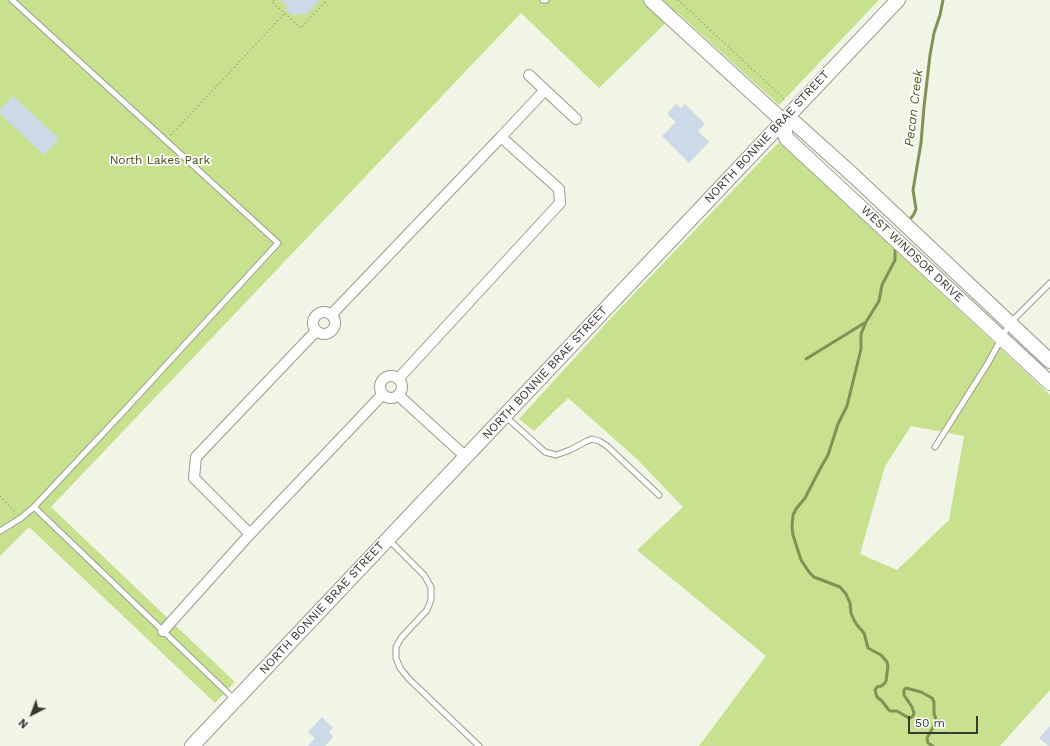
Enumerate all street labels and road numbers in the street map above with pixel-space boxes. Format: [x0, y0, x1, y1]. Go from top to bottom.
street label: NORTH BONNIE BRAE STREET [702, 68, 832, 206]
street label: WEST WINDSOR DRIVE [858, 203, 966, 305]
street label: NORTH BONNIE BRAE STREET [480, 304, 610, 442]
street label: NORTH BONNIE BRAE STREET [257, 539, 387, 677]

